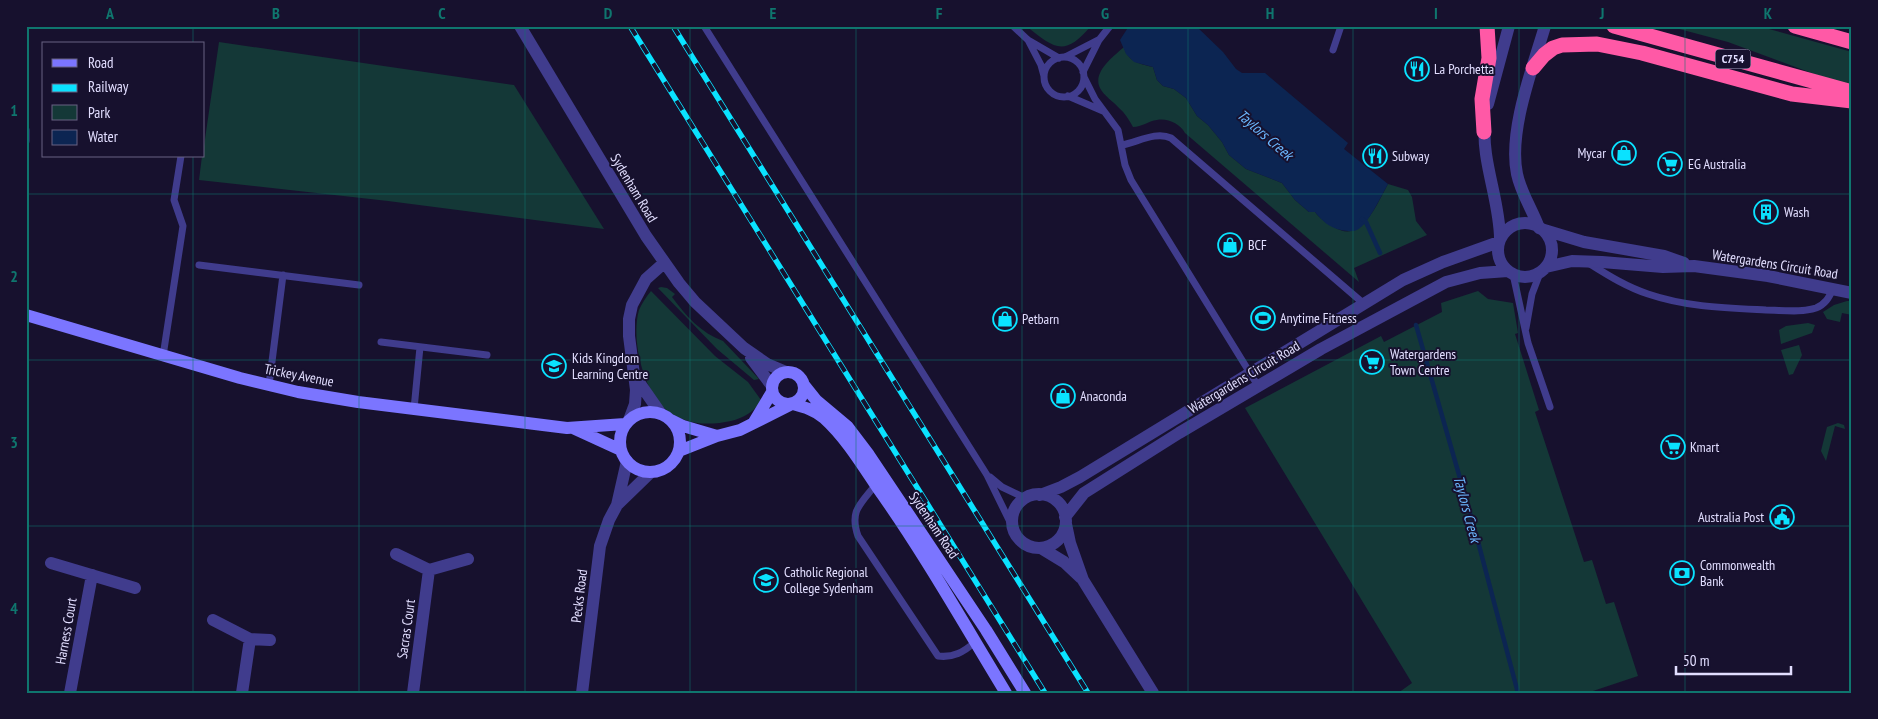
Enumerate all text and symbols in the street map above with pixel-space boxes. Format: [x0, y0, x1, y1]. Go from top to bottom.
text: A [105, 3, 115, 23]
text: B [272, 3, 280, 23]
text: C [438, 3, 446, 23]
text: D [604, 3, 613, 23]
text: E [770, 3, 777, 23]
text: F [936, 3, 943, 23]
text: G [1101, 3, 1109, 23]
text: H [1266, 3, 1274, 23]
text: I [1434, 3, 1438, 23]
text: J [1599, 3, 1604, 23]
text: K [1764, 3, 1773, 23]
legend [42, 42, 205, 158]
road number: C754 [1716, 50, 1750, 68]
text: Road [88, 53, 114, 72]
restaurant icon: La Porchetta [1404, 56, 1430, 82]
place label: La Porchetta [1434, 60, 1494, 78]
text: Railway [88, 77, 129, 96]
text: 1 [10, 100, 18, 120]
text: Park [88, 103, 110, 122]
water label: Taylors Creek [1233, 105, 1299, 166]
text: Water [88, 127, 119, 146]
shop icon: Mycar [1611, 140, 1637, 166]
restaurant icon: Subway [1362, 143, 1388, 169]
place label: Mycar [1577, 144, 1606, 162]
place label: Subway [1392, 147, 1430, 165]
street label: Sydenham Road [606, 150, 662, 226]
supermarket icon: EG Australia [1657, 151, 1683, 177]
place label: EG Australia [1688, 155, 1746, 173]
building icon: Wash [1753, 199, 1779, 225]
place label: Wash [1784, 203, 1809, 221]
shop icon: BCF [1217, 232, 1243, 258]
place label: BCF [1248, 236, 1267, 254]
street label: Watergardens Circuit Road [1711, 245, 1839, 283]
text: 2 [10, 266, 18, 286]
sports icon: Anytime Fitness [1250, 305, 1276, 331]
shop icon: Petbarn [992, 306, 1018, 332]
place label: Anytime Fitness [1280, 309, 1357, 327]
place label: Petbarn [1022, 310, 1059, 328]
street label: Watergardens Circuit Road [1185, 337, 1303, 417]
place label: Watergardens Town Centre [1390, 345, 1456, 379]
place label: Kids Kingdom Learning Centre [572, 349, 648, 383]
supermarket icon: Watergardens Town Centre [1359, 349, 1385, 375]
school or university icon: Kids Kingdom Learning Centre [541, 353, 567, 379]
street label: Trickey Avenue [263, 359, 336, 391]
shop icon: Anaconda [1050, 383, 1076, 409]
place label: Anaconda [1080, 387, 1127, 405]
text: 3 [10, 432, 18, 452]
supermarket icon: Kmart [1660, 434, 1686, 460]
place label: Kmart [1690, 438, 1719, 456]
water label: Taylors Creek [1449, 473, 1486, 546]
street label: Sydenham Road [905, 488, 963, 562]
public building icon: Australia Post [1769, 504, 1795, 530]
place label: Australia Post [1698, 508, 1764, 526]
place label: Commonwealth Bank [1700, 556, 1775, 590]
bank icon: Commonwealth Bank [1669, 560, 1695, 586]
place label: Catholic Regional College Sydenham [784, 563, 873, 597]
school or university icon: Catholic Regional College Sydenham [753, 567, 779, 593]
street label: Pecks Road [567, 568, 591, 624]
street label: Harness Court [51, 596, 81, 666]
text: 4 [10, 598, 18, 618]
street label: Sacras Court [393, 598, 419, 660]
scale bar [1676, 644, 1790, 676]
text: 50 m [1683, 651, 1709, 670]

